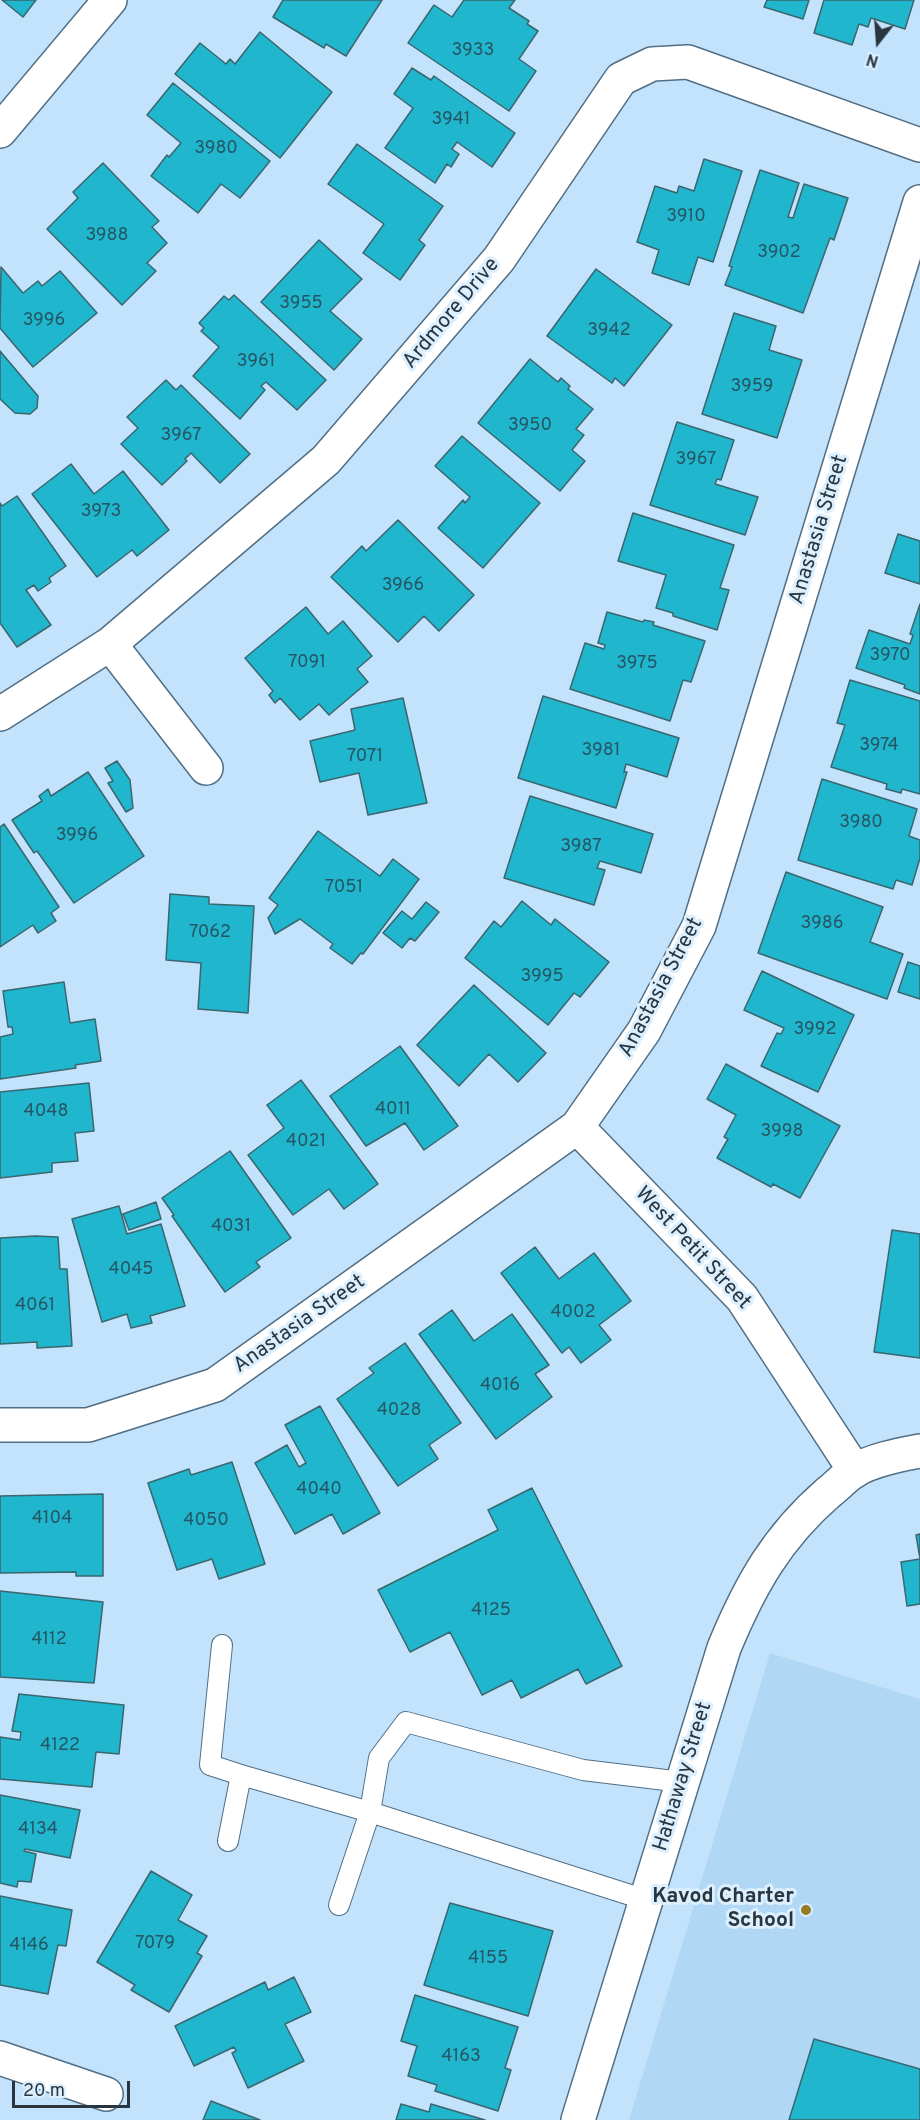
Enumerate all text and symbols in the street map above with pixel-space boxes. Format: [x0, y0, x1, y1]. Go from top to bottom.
north arrow [848, 12, 908, 72]
house number: 3933 [452, 40, 494, 62]
text: N [864, 48, 881, 70]
house number: 3941 [431, 109, 471, 131]
house number: 3980 [194, 138, 238, 160]
house number: 3910 [666, 206, 706, 228]
house number: 3988 [85, 225, 129, 247]
house number: 3902 [757, 242, 801, 264]
street label: Ardmore Drive [398, 253, 506, 375]
house number: 3955 [279, 293, 323, 315]
house number: 3996 [23, 310, 65, 332]
house number: 3942 [587, 320, 631, 342]
house number: 3961 [237, 351, 275, 373]
house number: 3959 [731, 376, 773, 398]
house number: 3950 [508, 415, 552, 437]
house number: 3967 [160, 425, 202, 447]
house number: 3967 [675, 449, 717, 471]
street label: Anastasia Street [785, 452, 855, 608]
house number: 3973 [81, 501, 121, 523]
house number: 3966 [382, 575, 424, 597]
house number: 3970 [869, 645, 911, 667]
house number: 7091 [288, 652, 326, 674]
house number: 3975 [616, 653, 658, 675]
house number: 3974 [859, 735, 899, 757]
house number: 3981 [582, 740, 620, 762]
house number: 7071 [347, 746, 383, 768]
house number: 3980 [839, 812, 883, 834]
house number: 3996 [56, 825, 98, 847]
house number: 3987 [560, 836, 602, 858]
house number: 7051 [325, 877, 363, 899]
house number: 3986 [801, 913, 843, 935]
street label: Anastasia Street [615, 914, 709, 1062]
house number: 7062 [189, 922, 231, 944]
house number: 3995 [520, 966, 564, 988]
house number: 3992 [794, 1019, 836, 1041]
house number: 4011 [375, 1099, 411, 1121]
house number: 4048 [24, 1101, 68, 1123]
house number: 3998 [761, 1121, 803, 1143]
house number: 4021 [286, 1131, 326, 1153]
street label: West Petit Street [629, 1182, 755, 1316]
house number: 4031 [211, 1216, 251, 1238]
house number: 4045 [108, 1259, 154, 1281]
street label: Anastasia Street [229, 1270, 371, 1380]
house number: 4061 [15, 1295, 55, 1317]
house number: 4002 [550, 1302, 596, 1324]
house number: 4016 [480, 1375, 520, 1397]
house number: 4028 [377, 1400, 421, 1422]
house number: 4040 [296, 1479, 342, 1501]
house number: 4104 [32, 1508, 72, 1530]
house number: 4050 [183, 1510, 229, 1532]
house number: 4125 [471, 1600, 511, 1622]
house number: 4112 [31, 1629, 67, 1651]
street label: Hathaway Street [649, 1699, 719, 1855]
house number: 4122 [40, 1735, 80, 1757]
house number: 4134 [18, 1819, 58, 1841]
place label: Kavod Charter School [652, 1885, 794, 1935]
marker: Kavod Charter School [799, 1903, 813, 1917]
house number: 7079 [135, 1933, 175, 1955]
house number: 4146 [9, 1935, 49, 1957]
house number: 4155 [468, 1948, 508, 1970]
house number: 4163 [441, 2046, 481, 2068]
scale bar [15, 2069, 134, 2107]
text: 20 m [23, 2080, 65, 2103]

